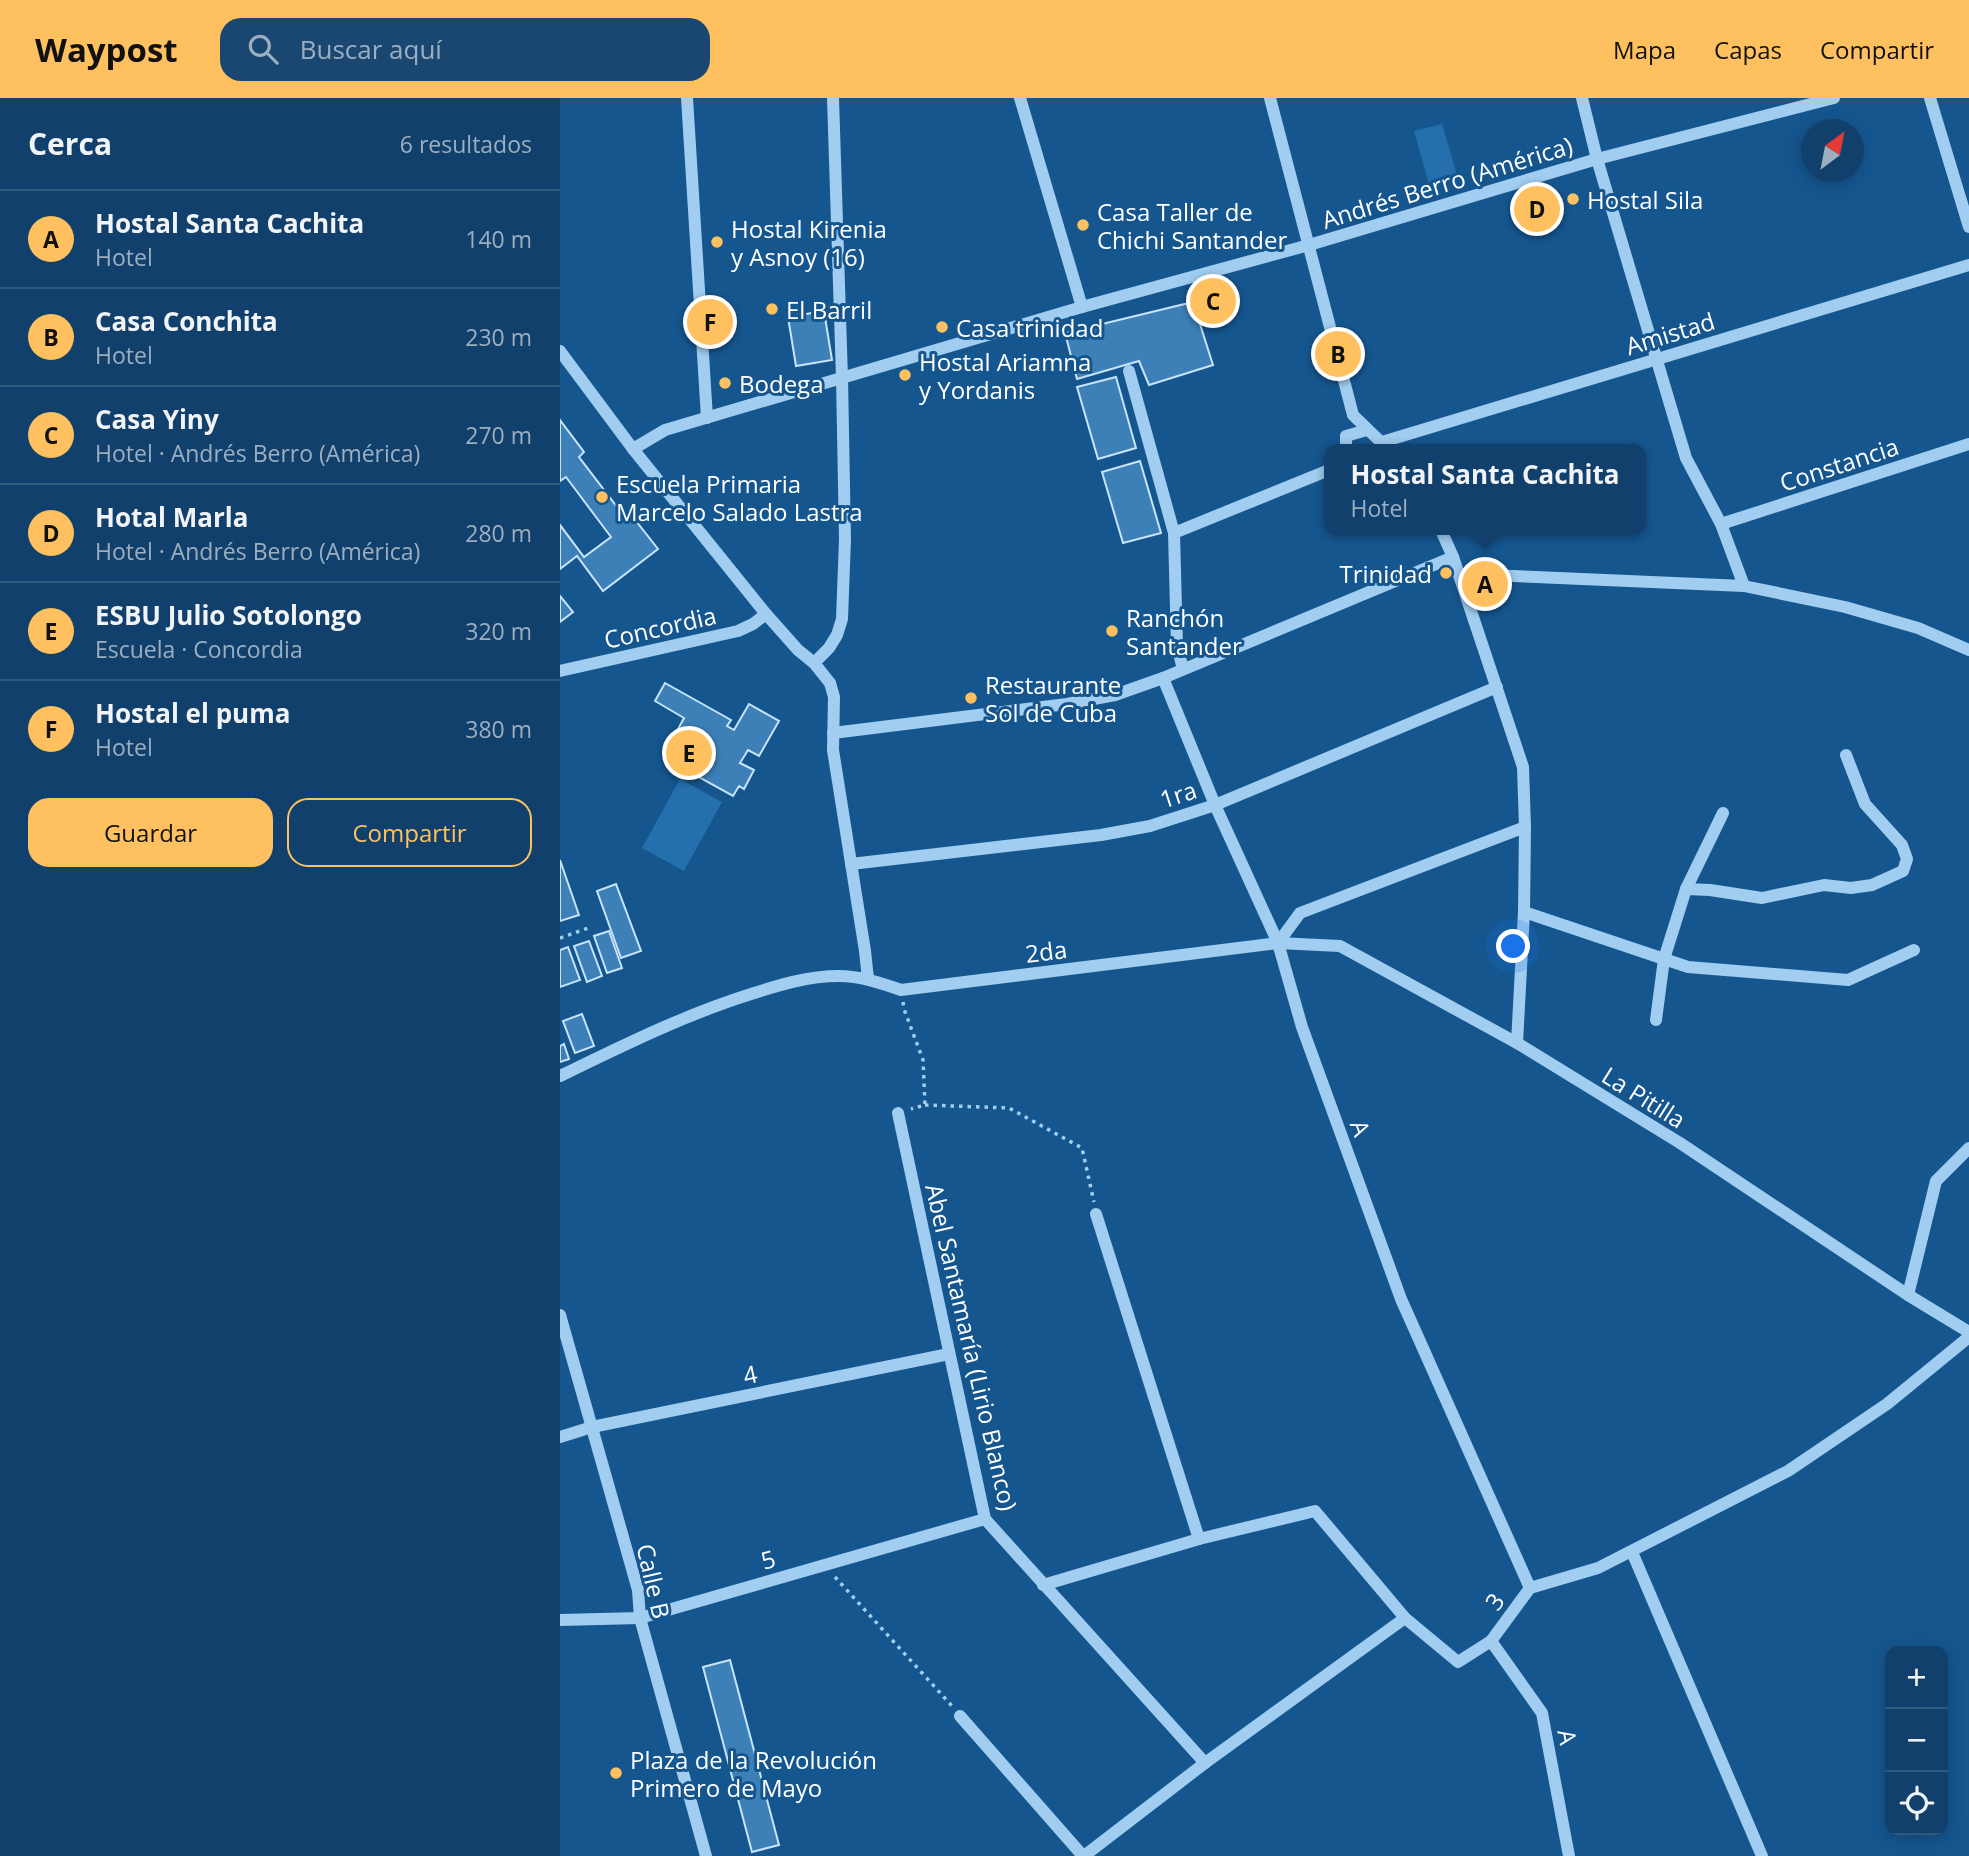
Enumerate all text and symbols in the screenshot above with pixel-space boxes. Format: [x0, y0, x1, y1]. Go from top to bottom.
search box [220, 18, 710, 81]
text: Waypost [35, 27, 178, 72]
icon: search [244, 30, 282, 68]
text: Buscar aquí [300, 31, 442, 67]
text: Mapa [1613, 33, 1676, 66]
text: Capas [1714, 33, 1782, 66]
text: Compartir [1820, 33, 1934, 66]
north arrow [1801, 119, 1864, 182]
text: Cerca [28, 123, 112, 164]
text: 6 resultados [400, 128, 532, 160]
street label: Andrés Berro (América) [1318, 128, 1576, 236]
pin: D [1514, 183, 1560, 235]
place label: Hostal Sila [1587, 183, 1703, 216]
marker: Hostal Sila [1565, 191, 1581, 207]
place label: Casa Taller de Chichi Santander [1097, 195, 1287, 256]
text: Hostal Santa Cachita [95, 205, 364, 241]
place label: Hostal Kirenia y Asnoy (16) [731, 212, 887, 273]
marker: Casa Taller de Chichi Santander [1075, 217, 1091, 233]
text: A [43, 223, 59, 255]
text: 140 m [465, 223, 532, 255]
marker: Hostal Kirenia y Asnoy (16) [709, 234, 725, 250]
text: Hotel [95, 241, 153, 273]
pin: C [1190, 275, 1236, 327]
place label: El Barril [786, 293, 872, 326]
pin: F [687, 296, 733, 348]
marker: El Barril [764, 301, 780, 317]
text: Casa Conchita [95, 303, 278, 339]
street label: Amistad [1621, 304, 1719, 362]
place label: Casa trinidad [956, 311, 1103, 344]
marker: Casa trinidad [934, 319, 950, 335]
text: B [43, 321, 59, 353]
text: 230 m [465, 321, 532, 353]
pin: B [1315, 328, 1361, 380]
text: Hotel [95, 339, 153, 371]
place label: Hostal Ariamna y Yordanis [919, 345, 1091, 406]
place label: Bodega [739, 367, 823, 400]
marker: Hostal Ariamna y Yordanis [897, 367, 913, 383]
marker: Bodega [717, 375, 733, 391]
text: Casa Yiny [95, 401, 219, 437]
text: C [44, 419, 58, 451]
text: 270 m [465, 419, 532, 451]
street label: Constancia [1775, 429, 1903, 499]
text: Hotel · Andrés Berro (América) [95, 437, 420, 469]
popup [1324, 444, 1646, 535]
text: Hostal Santa Cachita [1350, 456, 1620, 492]
place label: Escuela Primaria Marcelo Salado Lastra [616, 467, 863, 528]
marker: Escuela Primaria Marcelo Salado Lastra [594, 489, 610, 505]
text: Hotel [1350, 492, 1408, 524]
text: Hotal Marla [95, 499, 248, 535]
text: D [42, 517, 60, 549]
text: 280 m [465, 517, 532, 549]
text: Hotel · Andrés Berro (América) [95, 535, 420, 567]
place label: Trinidad [1339, 557, 1432, 590]
pin: A [1462, 558, 1508, 610]
marker: Trinidad [1438, 565, 1454, 581]
text: ESBU Julio Sotolongo [95, 597, 362, 633]
street label: Concordia [601, 598, 719, 656]
place label: Ranchón Santander [1126, 601, 1242, 662]
text: E [45, 615, 57, 647]
text: 320 m [465, 615, 532, 647]
marker: Ranchón Santander [1104, 623, 1120, 639]
text: Escuela · Concordia [95, 633, 303, 665]
place label: Restaurante Sol de Cuba [985, 668, 1121, 729]
marker: Restaurante Sol de Cuba [963, 690, 979, 706]
text: Hostal el puma [95, 695, 290, 731]
text: F [45, 713, 57, 745]
text: 380 m [465, 713, 532, 745]
pin: E [666, 727, 712, 779]
text: Hotel [95, 731, 153, 763]
street label: 1ra [1155, 773, 1201, 815]
button: Guardar [28, 798, 273, 867]
button: Compartir [287, 798, 532, 867]
your location [1496, 929, 1530, 963]
street label: 2da [1023, 932, 1069, 970]
street label: La Pitilla [1596, 1058, 1692, 1136]
street label: A [1343, 1115, 1379, 1142]
street label: Abel Santamaría (Lirio Blanco) [918, 1180, 1026, 1514]
street label: 4 [740, 1356, 760, 1392]
street label: Calle B [629, 1540, 679, 1622]
street label: 5 [757, 1541, 779, 1577]
street label: 3 [1477, 1586, 1511, 1616]
map controls [1885, 1646, 1948, 1835]
button: + [1885, 1646, 1948, 1709]
button: − [1885, 1709, 1948, 1772]
street label: A [1550, 1726, 1586, 1748]
place label: Plaza de la Revolución Primero de Mayo [630, 1743, 877, 1804]
marker: Plaza de la Revolución Primero de Mayo [608, 1765, 624, 1781]
button: locate [1885, 1772, 1948, 1835]

